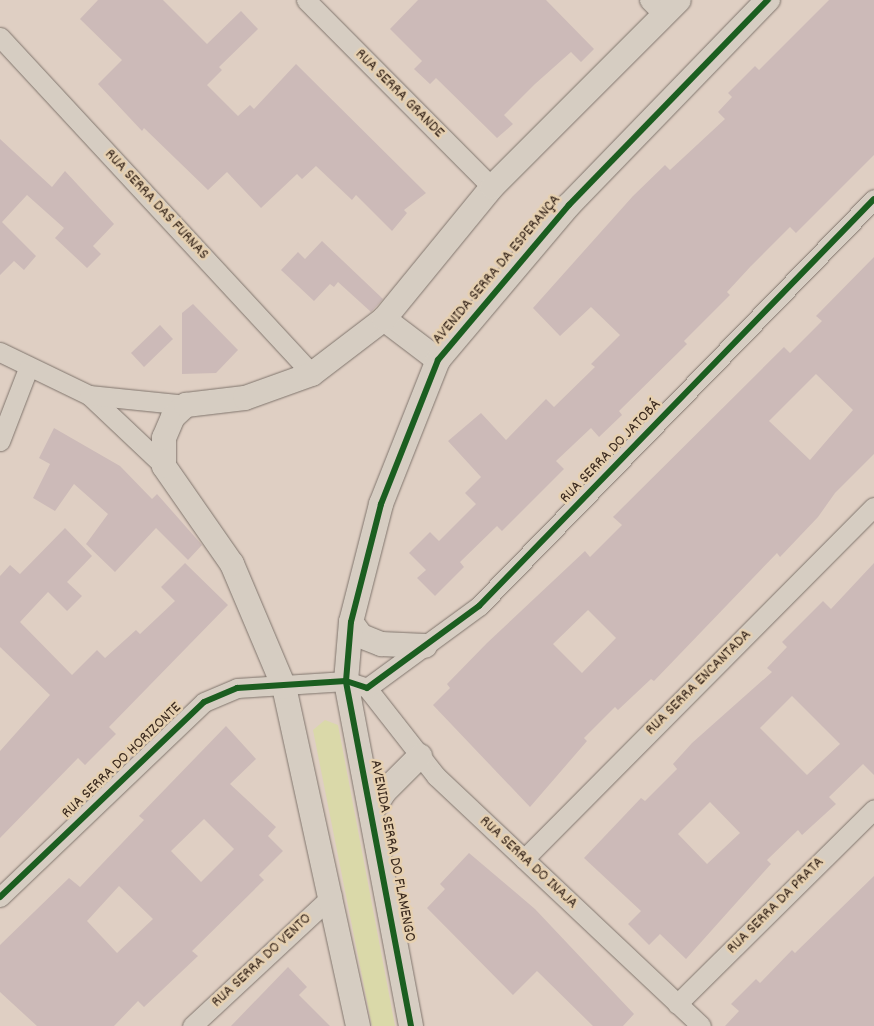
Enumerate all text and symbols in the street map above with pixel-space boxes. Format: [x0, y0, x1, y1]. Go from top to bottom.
street label: RUA SERRA GRANDE [350, 45, 448, 143]
street label: RUA SERRA DAS FURNAS [100, 146, 212, 264]
street label: AVENIDA SERRA DA ESPERANÇA [429, 191, 565, 349]
street label: RUA SERRA DO JATOBÁ [556, 396, 666, 508]
street label: RUA SERRA ENCANTADA [642, 626, 756, 740]
street label: RUA SERRA DO HORIZONTE [58, 699, 186, 823]
street label: AVENIDA SERRA DO FLAMENGO [365, 758, 419, 944]
street label: RUA SERRA DO INAJA [475, 813, 581, 913]
street label: RUA SERRA DA PRATA [723, 853, 829, 959]
street label: RUA SERRA DO VENTO [208, 910, 316, 1012]

